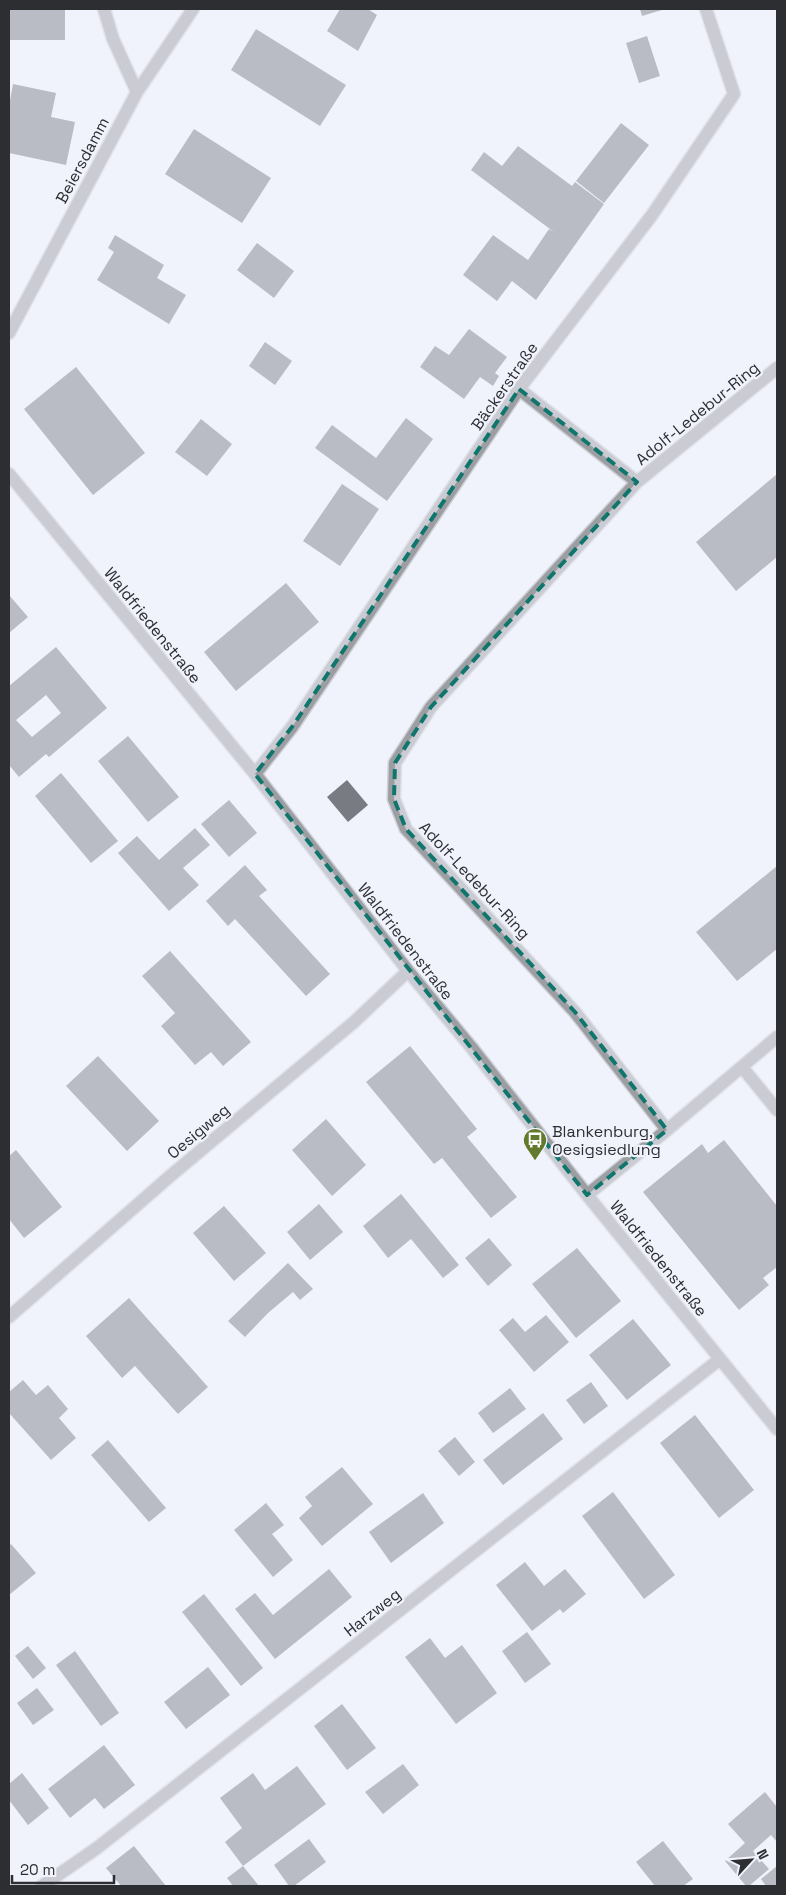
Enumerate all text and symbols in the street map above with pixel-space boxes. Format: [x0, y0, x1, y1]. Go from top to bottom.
street label: Beiersdamm [51, 113, 114, 207]
street label: Bäckerstraße [466, 338, 542, 434]
street label: Adolf-Ledebur-Ring [631, 357, 764, 470]
street label: Waldfriedenstraße [99, 563, 206, 688]
street label: Adolf-Ledebur-Ring [415, 817, 535, 944]
street label: Waldfriedenstraße [353, 878, 458, 1004]
street label: Oesigweg [163, 1099, 234, 1164]
place label: Blankenburg, Oesigsiedlung [552, 1121, 661, 1160]
bus stop icon: Blankenburg, Oesigsiedlung [522, 1127, 548, 1161]
street label: Waldfriedenstraße [605, 1196, 712, 1321]
street label: Harzweg [340, 1584, 405, 1641]
north arrow [726, 1835, 776, 1885]
text: N [753, 1846, 773, 1862]
scale bar [12, 1852, 115, 1884]
text: 20 m [20, 1860, 55, 1879]

